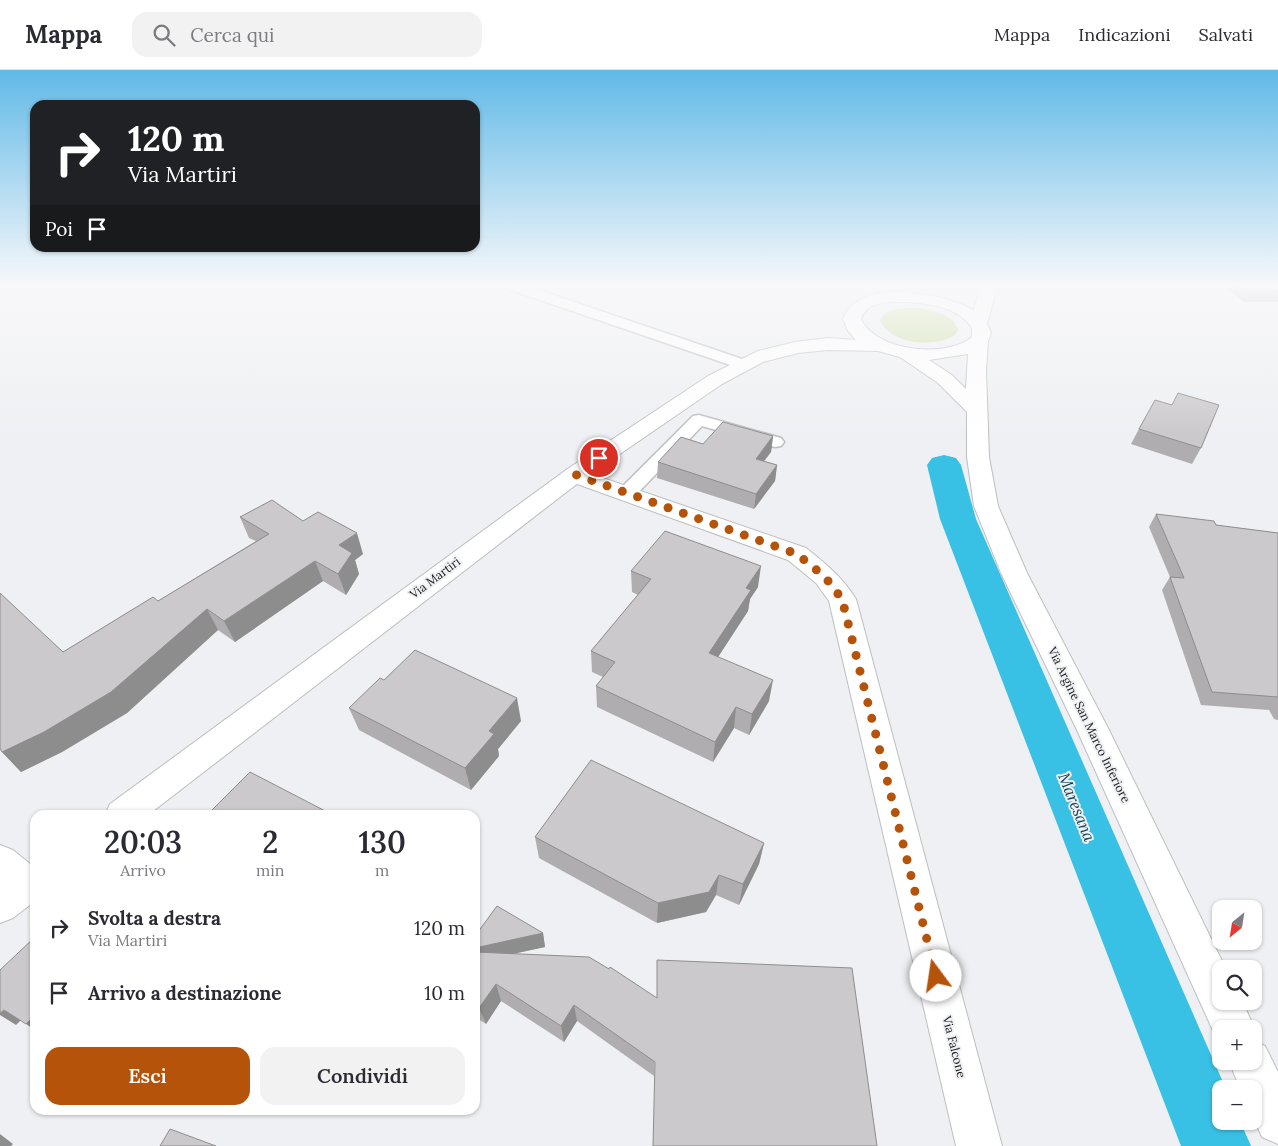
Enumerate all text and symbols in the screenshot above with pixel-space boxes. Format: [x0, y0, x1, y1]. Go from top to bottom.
search box [132, 12, 482, 57]
text: Mappa [25, 19, 102, 50]
icon: search [150, 21, 178, 49]
text: Cerca qui [190, 23, 274, 47]
text: Mappa [994, 23, 1050, 46]
text: Indicazioni [1078, 23, 1171, 46]
text: Salvati [1199, 23, 1253, 46]
text: 120 m [128, 116, 225, 161]
icon: right [45, 120, 110, 185]
text: Via Martiri [128, 160, 237, 188]
icon: arrive [83, 215, 111, 243]
text: Poi [45, 217, 73, 241]
pin [578, 437, 620, 479]
icon: arrive [585, 444, 613, 472]
street label: Via Martiri [406, 554, 463, 602]
street label: Via Argine San Marco Inferiore [1045, 644, 1134, 806]
water label: Maresana [1054, 770, 1100, 844]
text: 20:03 [104, 823, 182, 861]
text: 2 [262, 823, 278, 861]
text: 130 [359, 823, 406, 861]
text: Arrivo [120, 860, 166, 880]
text: min [256, 860, 285, 880]
text: m [375, 860, 389, 880]
north arrow [1212, 900, 1262, 950]
map controls [1212, 900, 1262, 1130]
text: Svolta a destra [88, 906, 221, 930]
icon: right [45, 914, 73, 942]
text: 120 m [414, 916, 465, 940]
text: Via Martiri [88, 930, 167, 950]
position arrow [909, 949, 961, 1001]
button: search [1212, 960, 1262, 1010]
icon: arrive [45, 979, 73, 1007]
text: Arrivo a destinazione [88, 981, 282, 1005]
text: 10 m [424, 981, 465, 1005]
street label: Via Falcone [939, 1013, 970, 1080]
button: + [1212, 1020, 1262, 1070]
button: Esci [45, 1047, 250, 1105]
button: Condividi [260, 1047, 465, 1105]
button: − [1212, 1080, 1262, 1130]

